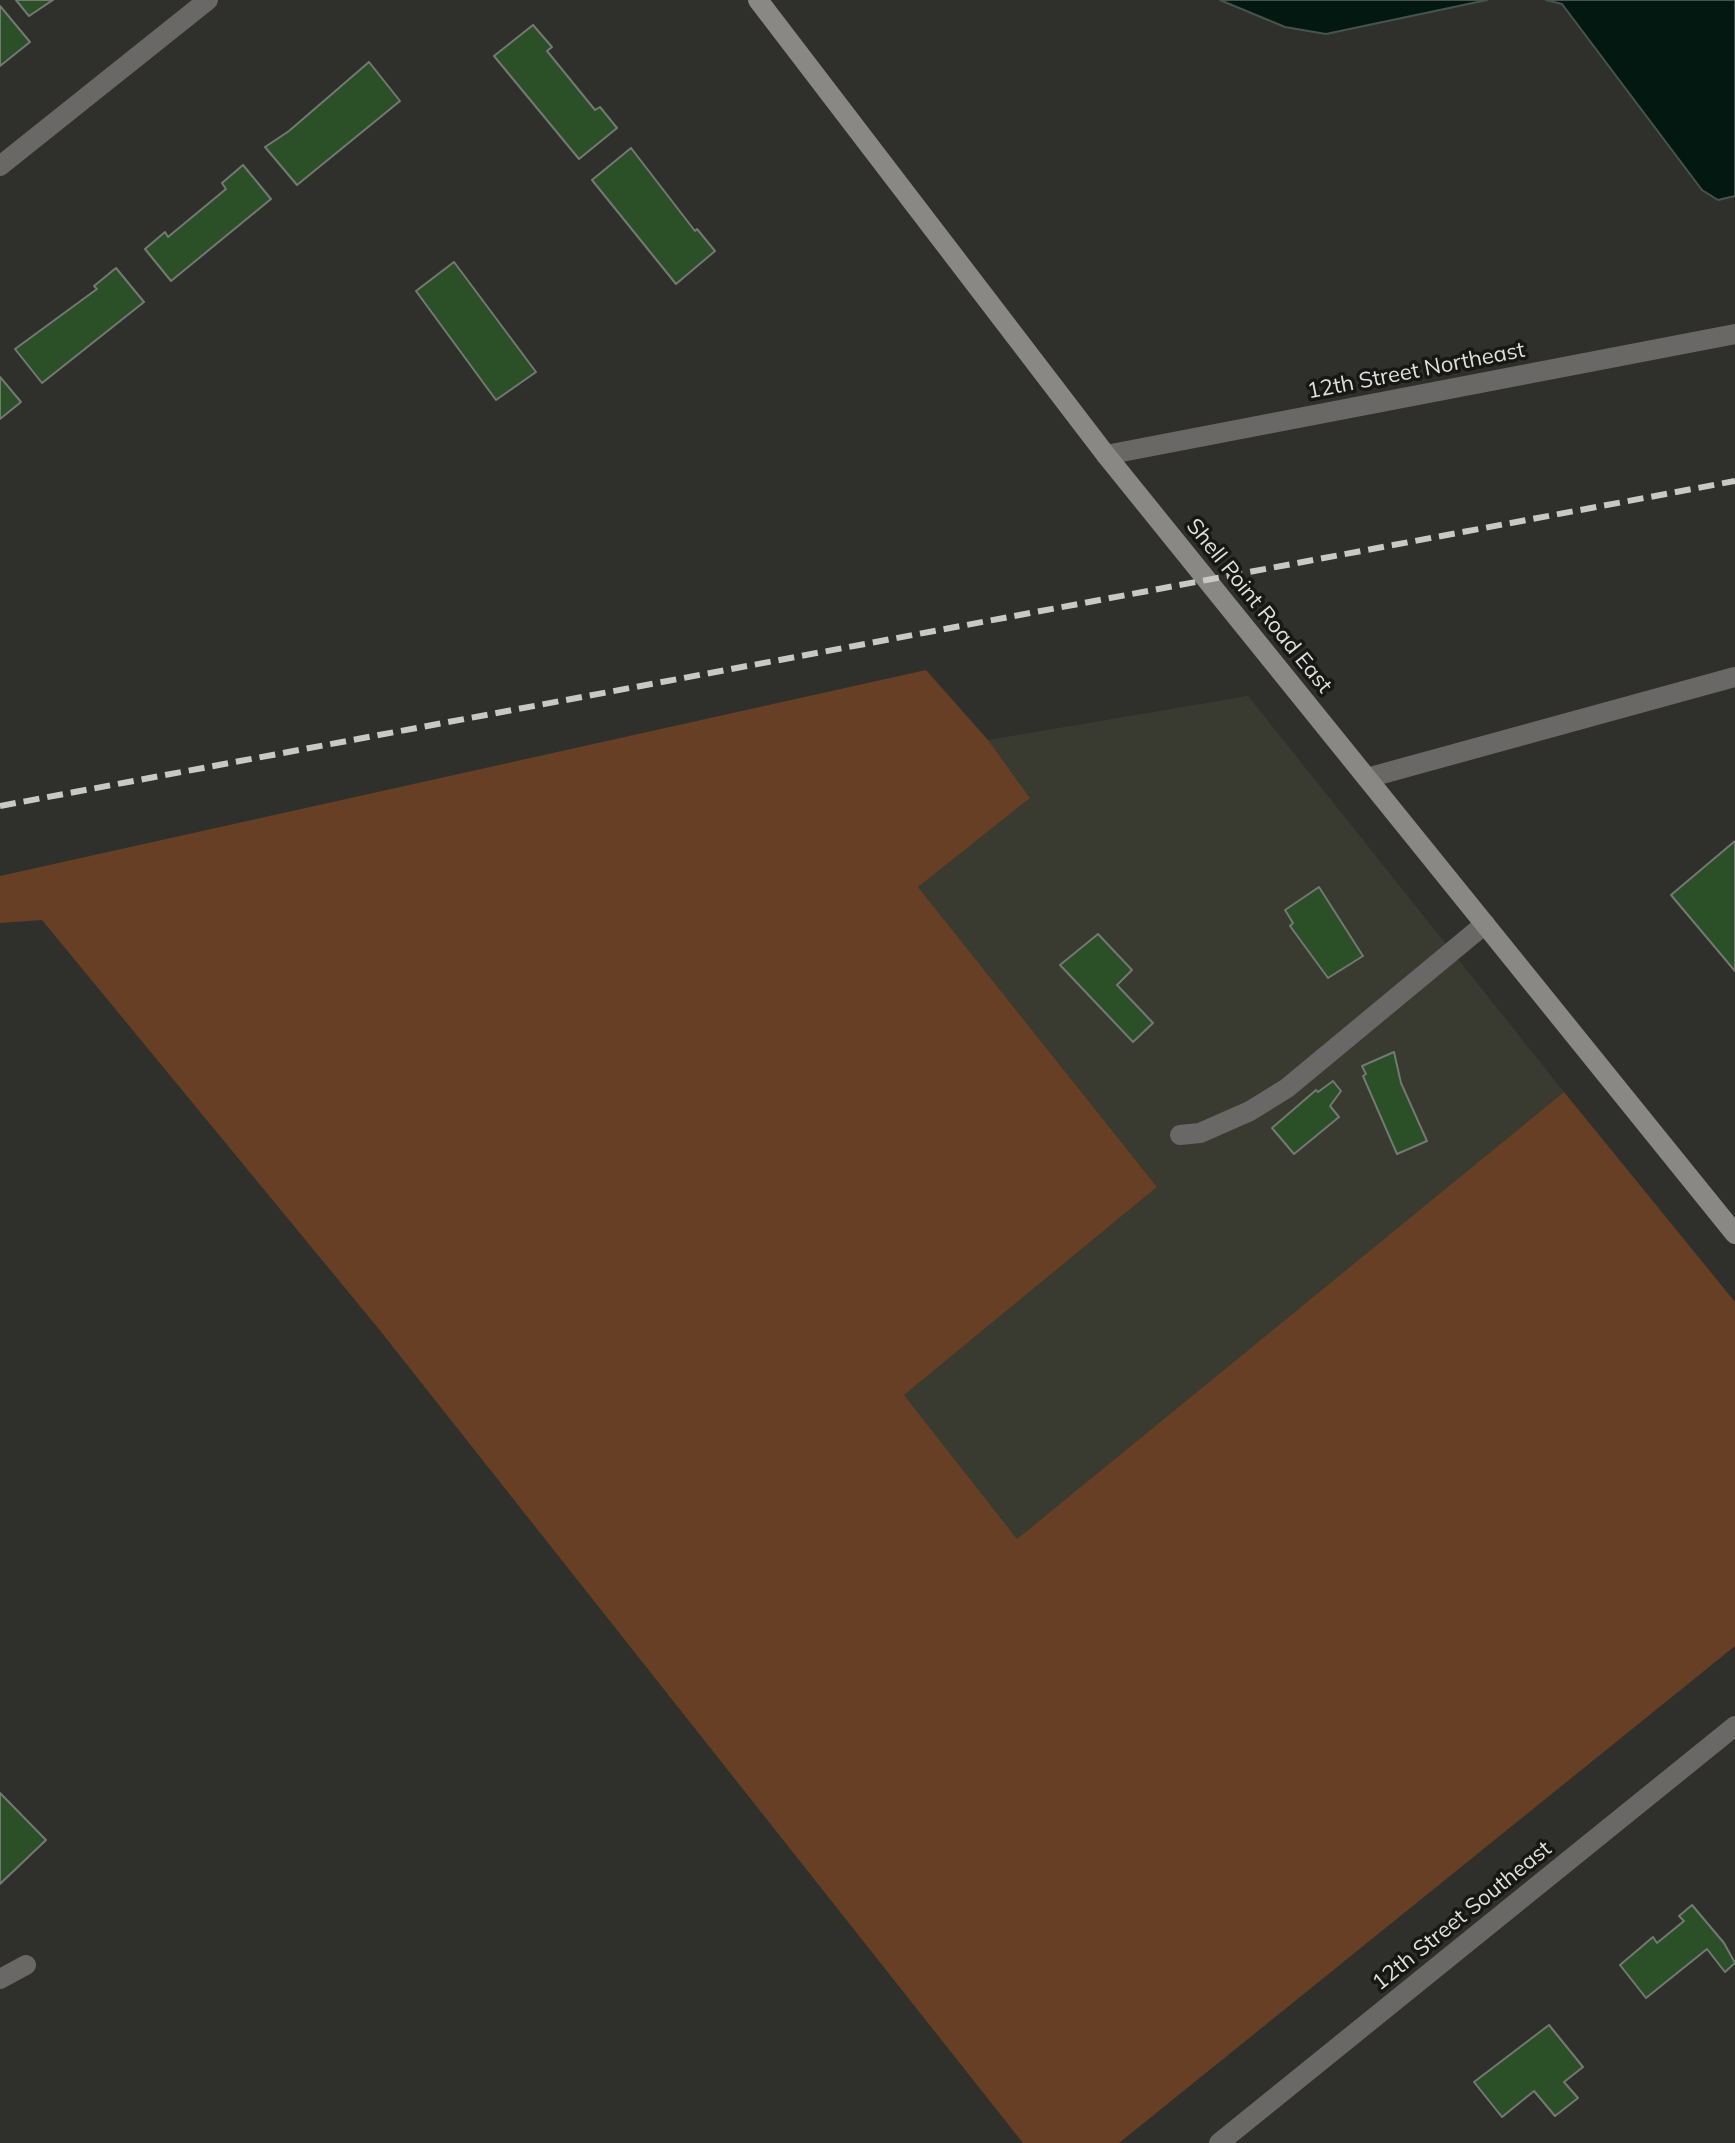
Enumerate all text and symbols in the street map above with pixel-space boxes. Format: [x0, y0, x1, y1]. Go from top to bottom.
street label: 12th Street Northeast [1305, 337, 1527, 405]
street label: Shell Point Road East [1180, 513, 1338, 699]
street label: 12th Street Southeast [1367, 1836, 1557, 1996]

